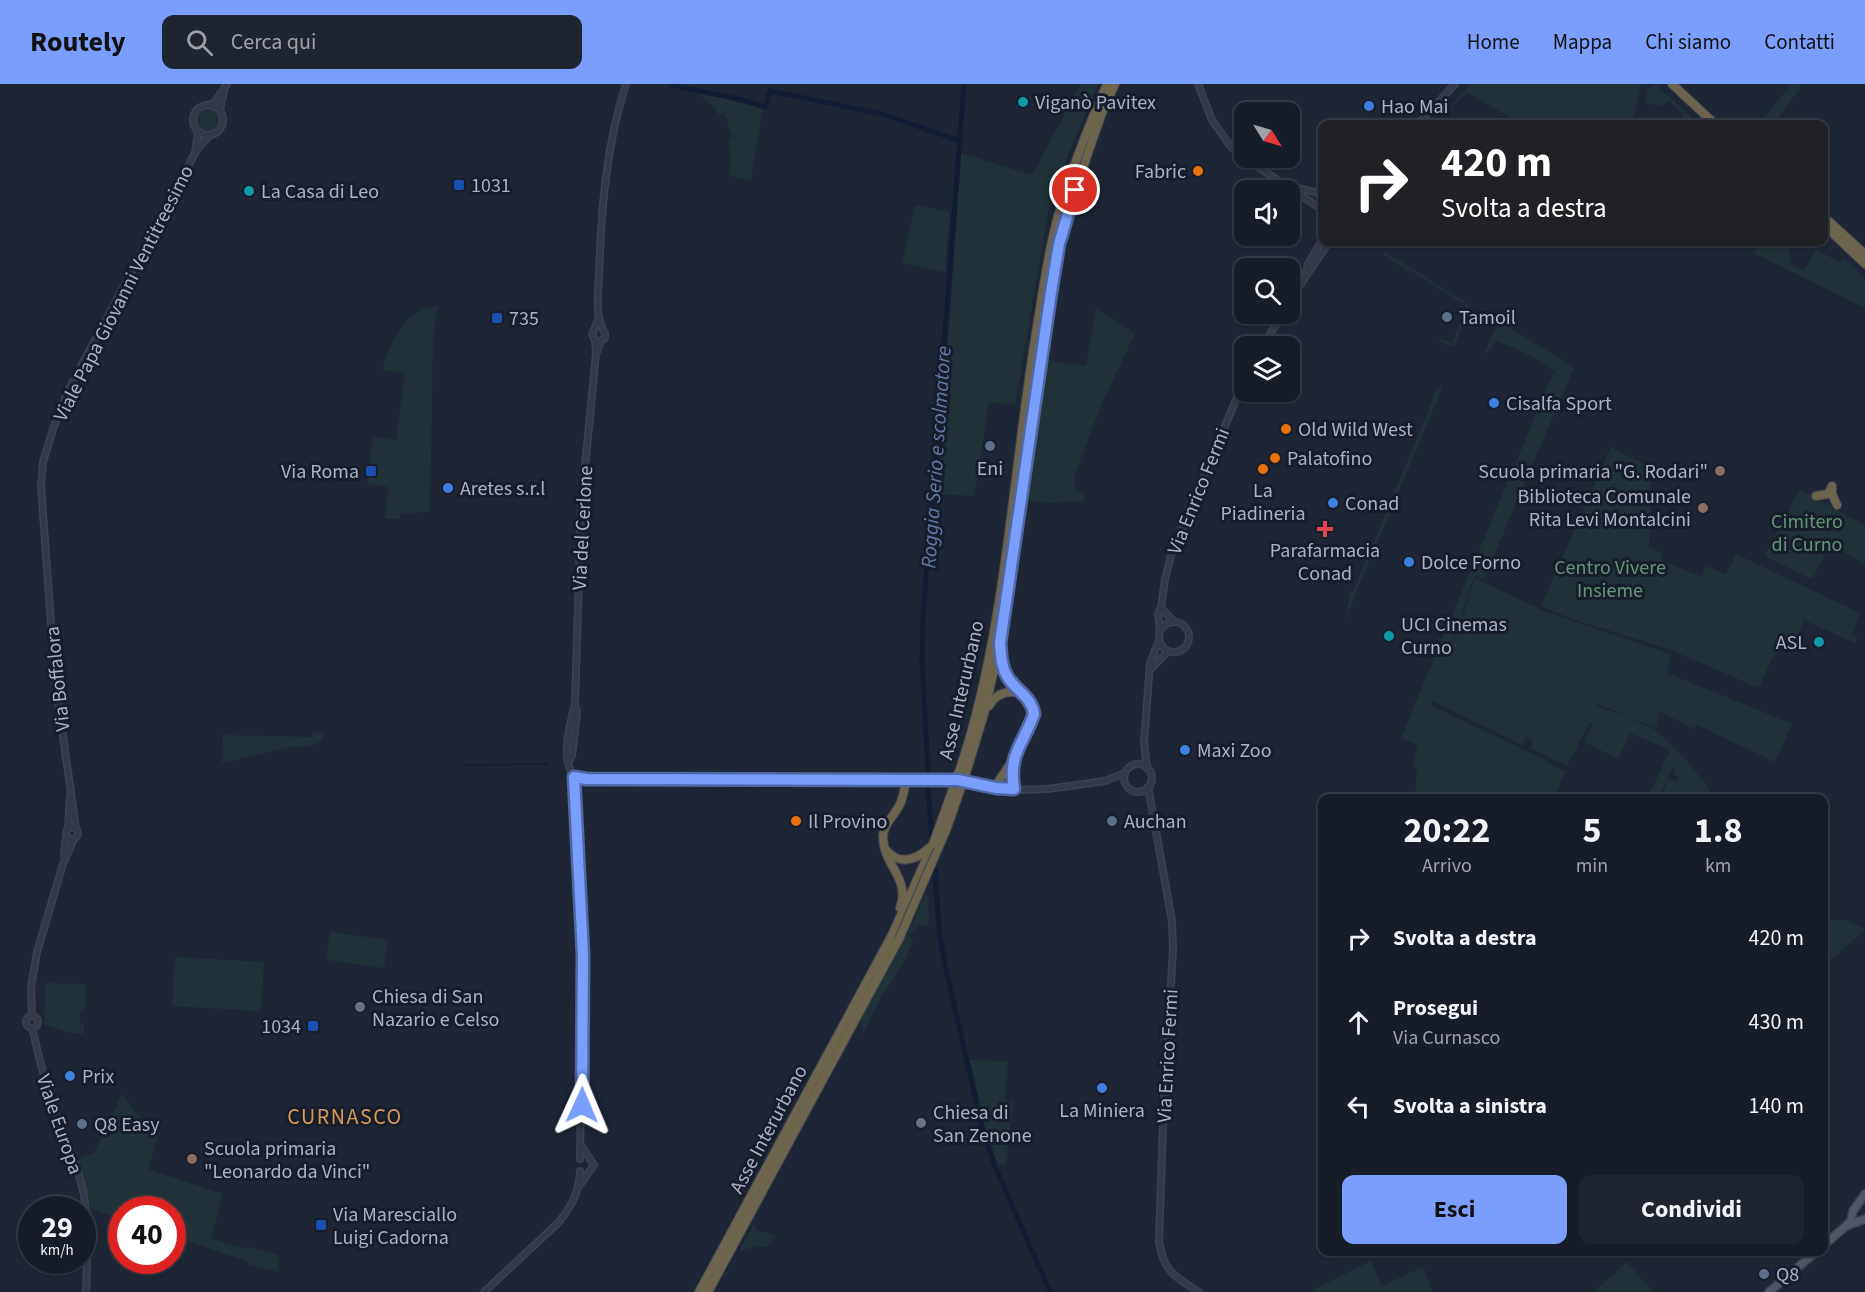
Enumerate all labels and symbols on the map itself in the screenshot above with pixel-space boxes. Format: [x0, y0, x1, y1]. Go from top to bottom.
place label: Viganò Pavitex [1035, 89, 1156, 117]
place label: Hao Mai [1381, 93, 1449, 121]
marker: Viganò Pavitex [1016, 95, 1030, 109]
marker: Hao Mai [1362, 99, 1376, 113]
north arrow [1234, 102, 1300, 168]
place label: Fabric [1135, 158, 1186, 186]
street label: Viale Papa Giovanni Ventitreesimo [47, 160, 201, 426]
pin [1049, 164, 1100, 215]
marker: Fabric [1191, 164, 1205, 178]
place label: 1031 [471, 172, 511, 200]
place label: La Casa di Leo [261, 178, 379, 206]
marker: 1031 [452, 178, 466, 192]
marker: La Casa di Leo [242, 184, 256, 198]
place label: Tamoil [1459, 304, 1516, 332]
place label: 735 [509, 305, 539, 333]
marker: Tamoil [1440, 310, 1454, 324]
marker: 735 [490, 311, 504, 325]
water label: Roggia Serio e scolmatore [913, 345, 959, 569]
place label: Cisalfa Sport [1506, 390, 1612, 418]
marker: Cisalfa Sport [1487, 396, 1501, 410]
place label: Old Wild West [1298, 416, 1413, 444]
marker: Old Wild West [1279, 422, 1293, 436]
street label: Via Enrico Fermi [1161, 424, 1237, 559]
marker: Eni [983, 439, 997, 453]
place label: Palatofino [1287, 445, 1372, 473]
marker: Palatofino [1268, 451, 1282, 465]
place label: Eni [977, 455, 1003, 483]
place label: Via Roma [281, 458, 359, 486]
place label: Scuola primaria "G. Rodari" [1478, 458, 1708, 486]
marker: La Piadineria [1256, 462, 1270, 476]
marker: Via Roma [364, 464, 378, 478]
marker: Scuola primaria "G. Rodari" [1713, 464, 1727, 478]
street label: Via del Cerlone [566, 465, 600, 591]
place label: Aretes s.r.l [460, 475, 545, 503]
place label: La Piadineria [1220, 477, 1306, 528]
marker: Aretes s.r.l [441, 481, 455, 495]
place label: Biblioteca Comunale Rita Levi Montalcini [1518, 483, 1691, 534]
place label: Conad [1345, 490, 1399, 518]
marker: Conad [1326, 496, 1340, 510]
marker: Biblioteca Comunale Rita Levi Montalcini [1696, 501, 1710, 515]
park label: Cimitero di Curno [1771, 508, 1843, 559]
marker: Parafarmacia Conad [1318, 522, 1332, 536]
place label: Parafarmacia Conad [1270, 537, 1380, 588]
place label: Dolce Forno [1421, 549, 1521, 577]
park label: Centro Vivere Insieme [1554, 554, 1666, 605]
marker: Dolce Forno [1402, 555, 1416, 569]
place label: UCI Cinemas Curno [1401, 611, 1507, 662]
street label: Asse Interurbano [932, 618, 992, 763]
street label: Via Boffalora [39, 625, 77, 733]
marker: UCI Cinemas Curno [1382, 629, 1396, 643]
place label: ASL [1776, 629, 1807, 657]
marker: ASL [1812, 635, 1826, 649]
place label: Maxi Zoo [1197, 737, 1272, 765]
marker: Maxi Zoo [1178, 743, 1192, 757]
place label: Il Provino [808, 808, 887, 836]
place label: Auchan [1124, 808, 1187, 836]
marker: Il Provino [789, 814, 803, 828]
marker: Auchan [1105, 814, 1119, 828]
place label: Chiesa di San Nazario e Celso [372, 983, 499, 1034]
street label: Via Enrico Fermi [1151, 988, 1185, 1124]
marker: Chiesa di San Nazario e Celso [353, 1000, 367, 1014]
place label: 1034 [261, 1013, 301, 1041]
marker: 1034 [306, 1019, 320, 1033]
street label: Asse Interurbano [723, 1060, 815, 1199]
place label: Prix [82, 1063, 114, 1091]
marker: Prix [63, 1069, 77, 1083]
street label: Viale Europa [29, 1070, 89, 1178]
position arrow [550, 1073, 614, 1137]
marker: La Miniera [1095, 1081, 1109, 1095]
place label: La Miniera [1059, 1097, 1145, 1125]
place label: Chiesa di San Zenone [933, 1099, 1032, 1150]
district label: CURNASCO [287, 1101, 403, 1133]
place label: Q8 Easy [94, 1111, 160, 1139]
marker: Chiesa di San Zenone [914, 1116, 928, 1130]
marker: Q8 Easy [75, 1117, 89, 1131]
place label: Scuola primaria "Leonardo da Vinci" [204, 1135, 370, 1186]
marker: Scuola primaria "Leonardo da Vinci" [185, 1152, 199, 1166]
speed limit sign: 40 [108, 1196, 186, 1274]
place label: Via Maresciallo Luigi Cadorna [333, 1201, 457, 1252]
marker: Via Maresciallo Luigi Cadorna [314, 1218, 328, 1232]
place label: Q8 [1776, 1261, 1799, 1289]
marker: Q8 [1757, 1267, 1771, 1281]

